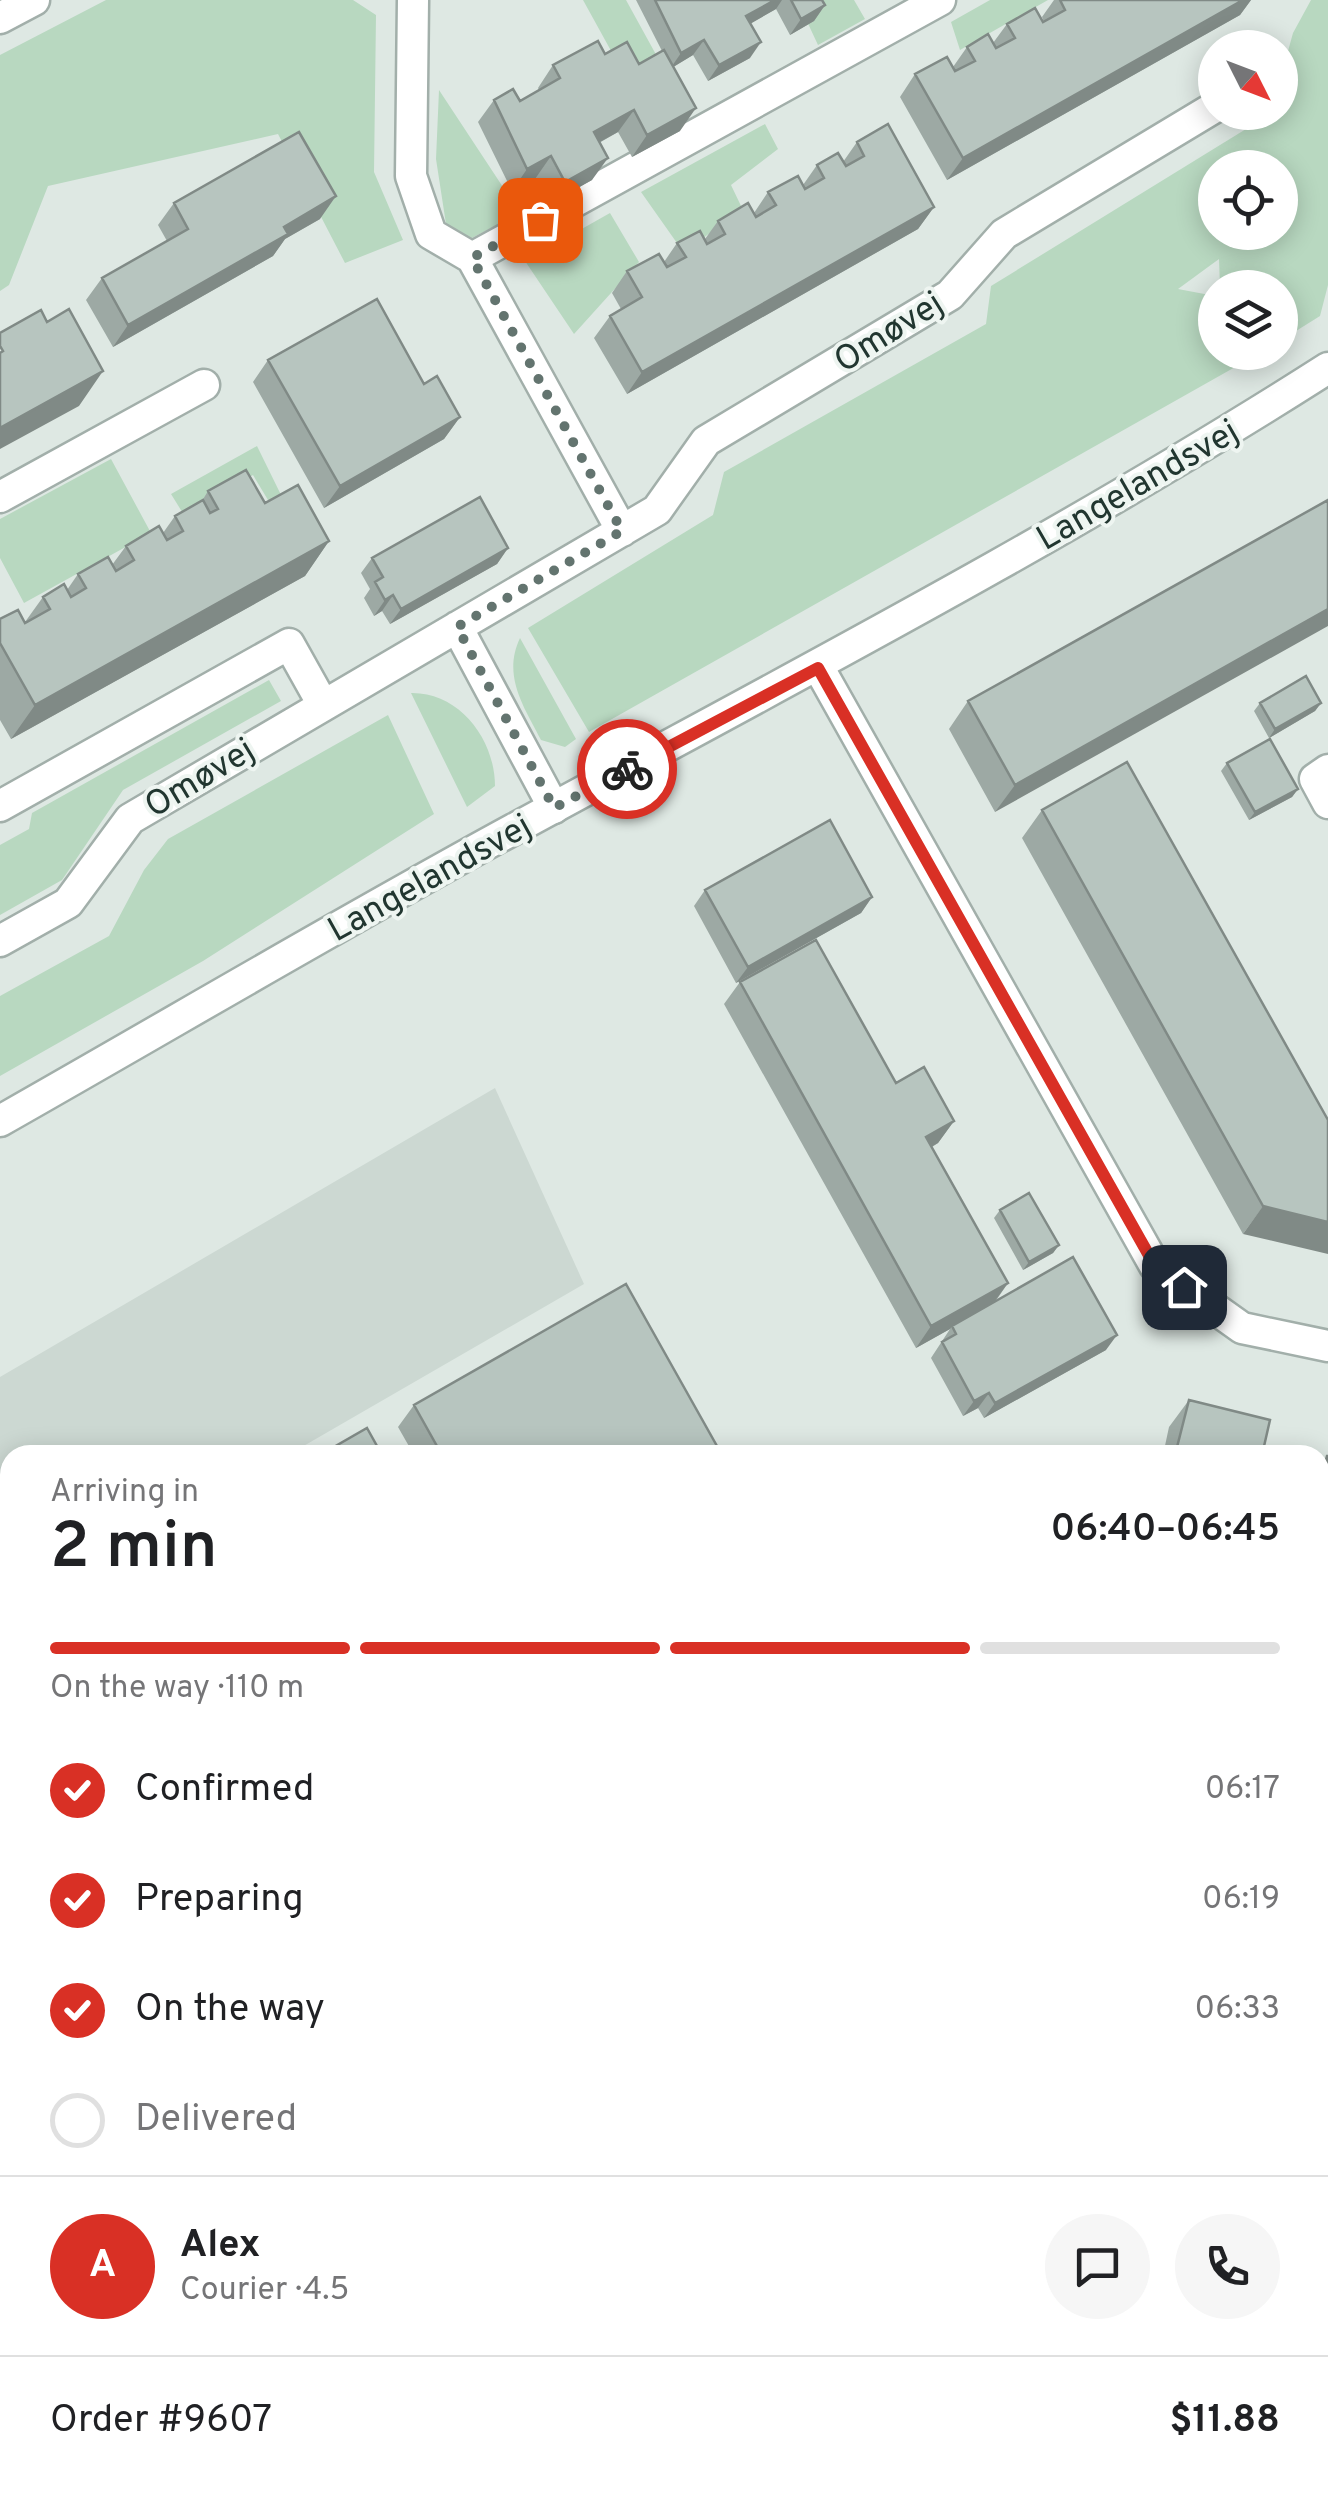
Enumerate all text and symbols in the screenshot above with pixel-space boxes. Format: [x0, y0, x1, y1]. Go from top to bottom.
north arrow [1198, 30, 1298, 130]
map controls [1198, 30, 1298, 370]
button: locate [1198, 150, 1298, 250]
pin [498, 178, 583, 263]
icon: bag [513, 193, 568, 248]
button: layers [1198, 270, 1298, 370]
street label: Omøvej [827, 283, 952, 384]
street label: Langelandsvej [1030, 411, 1247, 562]
courier [577, 719, 677, 819]
street label: Omøvej [137, 730, 264, 830]
icon: bike [600, 742, 655, 797]
street label: Langelandsvej [321, 806, 540, 954]
pin [1142, 1245, 1227, 1330]
icon: home [1157, 1260, 1212, 1315]
text: Arriving in [50, 1473, 199, 1513]
text: 06:40–06:45 [1051, 1506, 1280, 1555]
text: 2 min [50, 1509, 218, 1591]
text: On the way · 110 m [50, 1669, 304, 1709]
icon: check [50, 1763, 105, 1818]
text: Confirmed [135, 1766, 314, 1815]
text: 06:17 [1205, 1770, 1280, 1810]
icon: check [50, 1873, 105, 1928]
text: Preparing [135, 1876, 304, 1925]
text: 06:19 [1202, 1880, 1280, 1920]
icon: check [50, 1983, 105, 2038]
text: On the way [135, 1986, 325, 2035]
text: 06:33 [1195, 1990, 1280, 2030]
text: Delivered [135, 2096, 297, 2145]
button: chat [1045, 2214, 1150, 2319]
button: phone [1175, 2214, 1280, 2319]
text: Alex [180, 2222, 260, 2271]
text: A [89, 2242, 116, 2291]
text: Courier · 4.5 [180, 2271, 349, 2311]
text: Order #9607 [50, 2397, 272, 2446]
text: $11.88 [1169, 2397, 1280, 2446]

